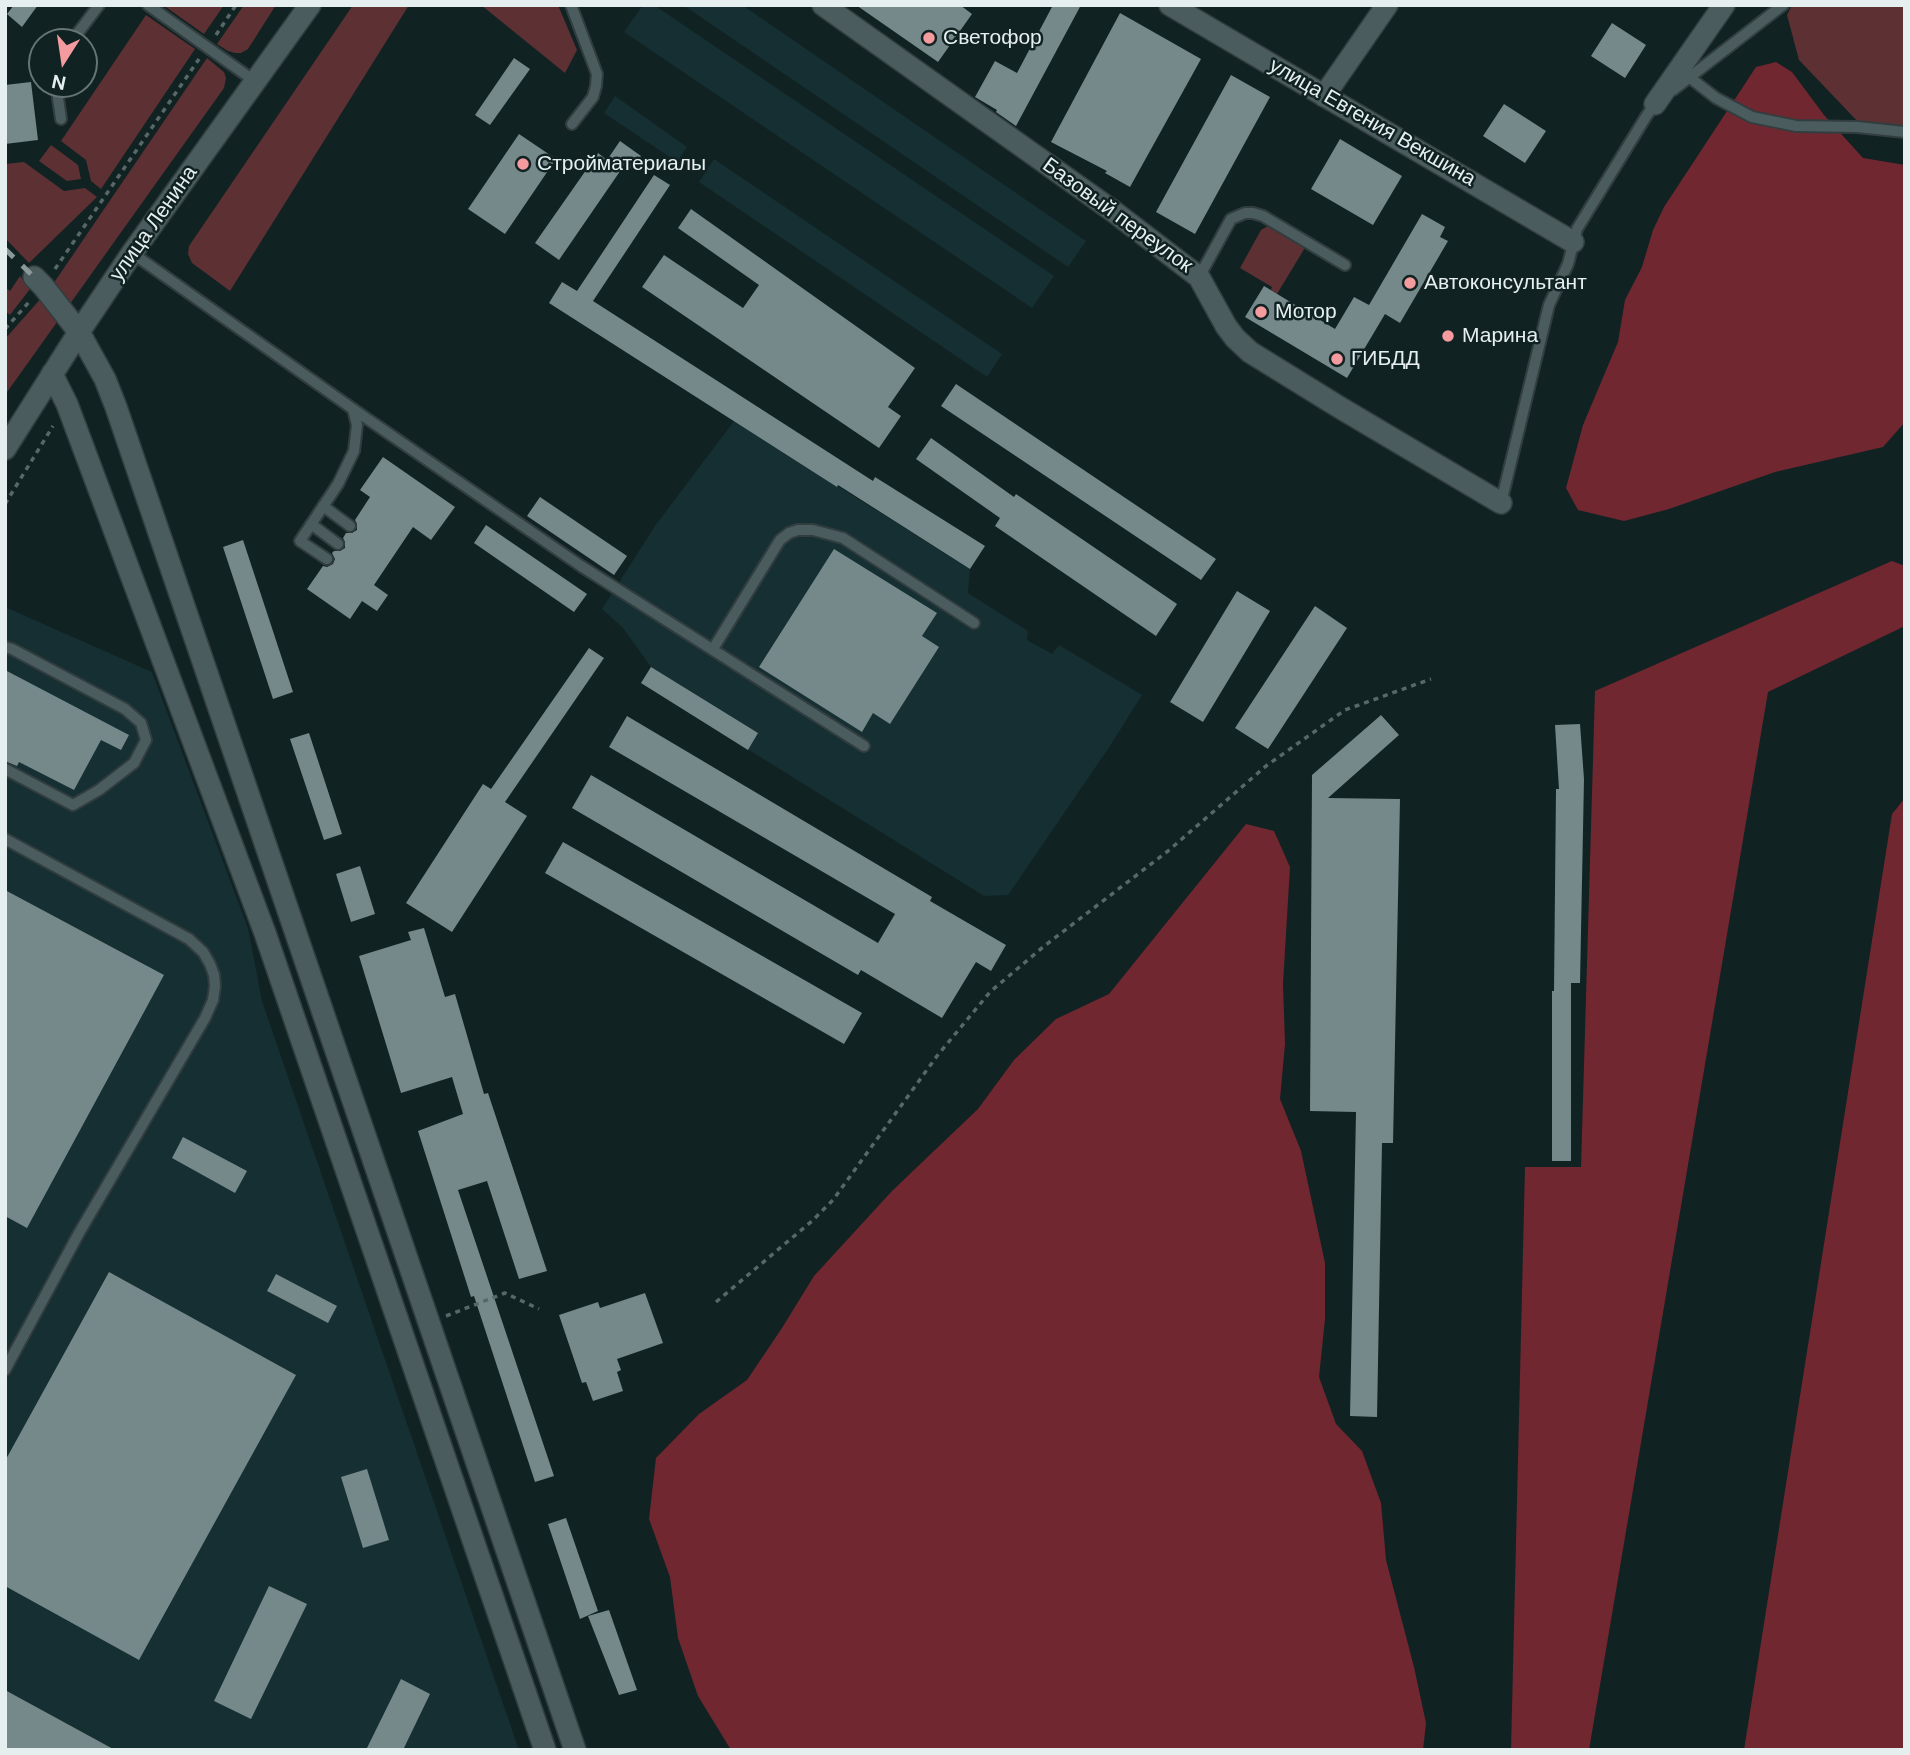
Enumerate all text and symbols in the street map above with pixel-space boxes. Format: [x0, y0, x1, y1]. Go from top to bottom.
place label: Светофор [943, 25, 1042, 51]
north arrow [28, 28, 98, 98]
marker: Светофор [921, 30, 937, 46]
street label: улица Евгения Векшина [1264, 53, 1480, 193]
text: N [50, 68, 68, 96]
place label: Стройматериалы [537, 151, 706, 177]
street label: Базовый переулок [1037, 153, 1197, 279]
marker: Стройматериалы [515, 156, 531, 172]
street label: улица Ленина [105, 161, 203, 287]
place label: Автоконсультант [1424, 270, 1587, 296]
marker: Автоконсультант [1402, 275, 1418, 291]
place label: Мотор [1275, 299, 1337, 325]
marker: Мотор [1253, 304, 1269, 320]
place label: Марина [1462, 323, 1538, 349]
marker: Марина [1440, 328, 1456, 344]
place label: ГИБДД [1351, 346, 1420, 372]
marker: ГИБДД [1329, 351, 1345, 367]

